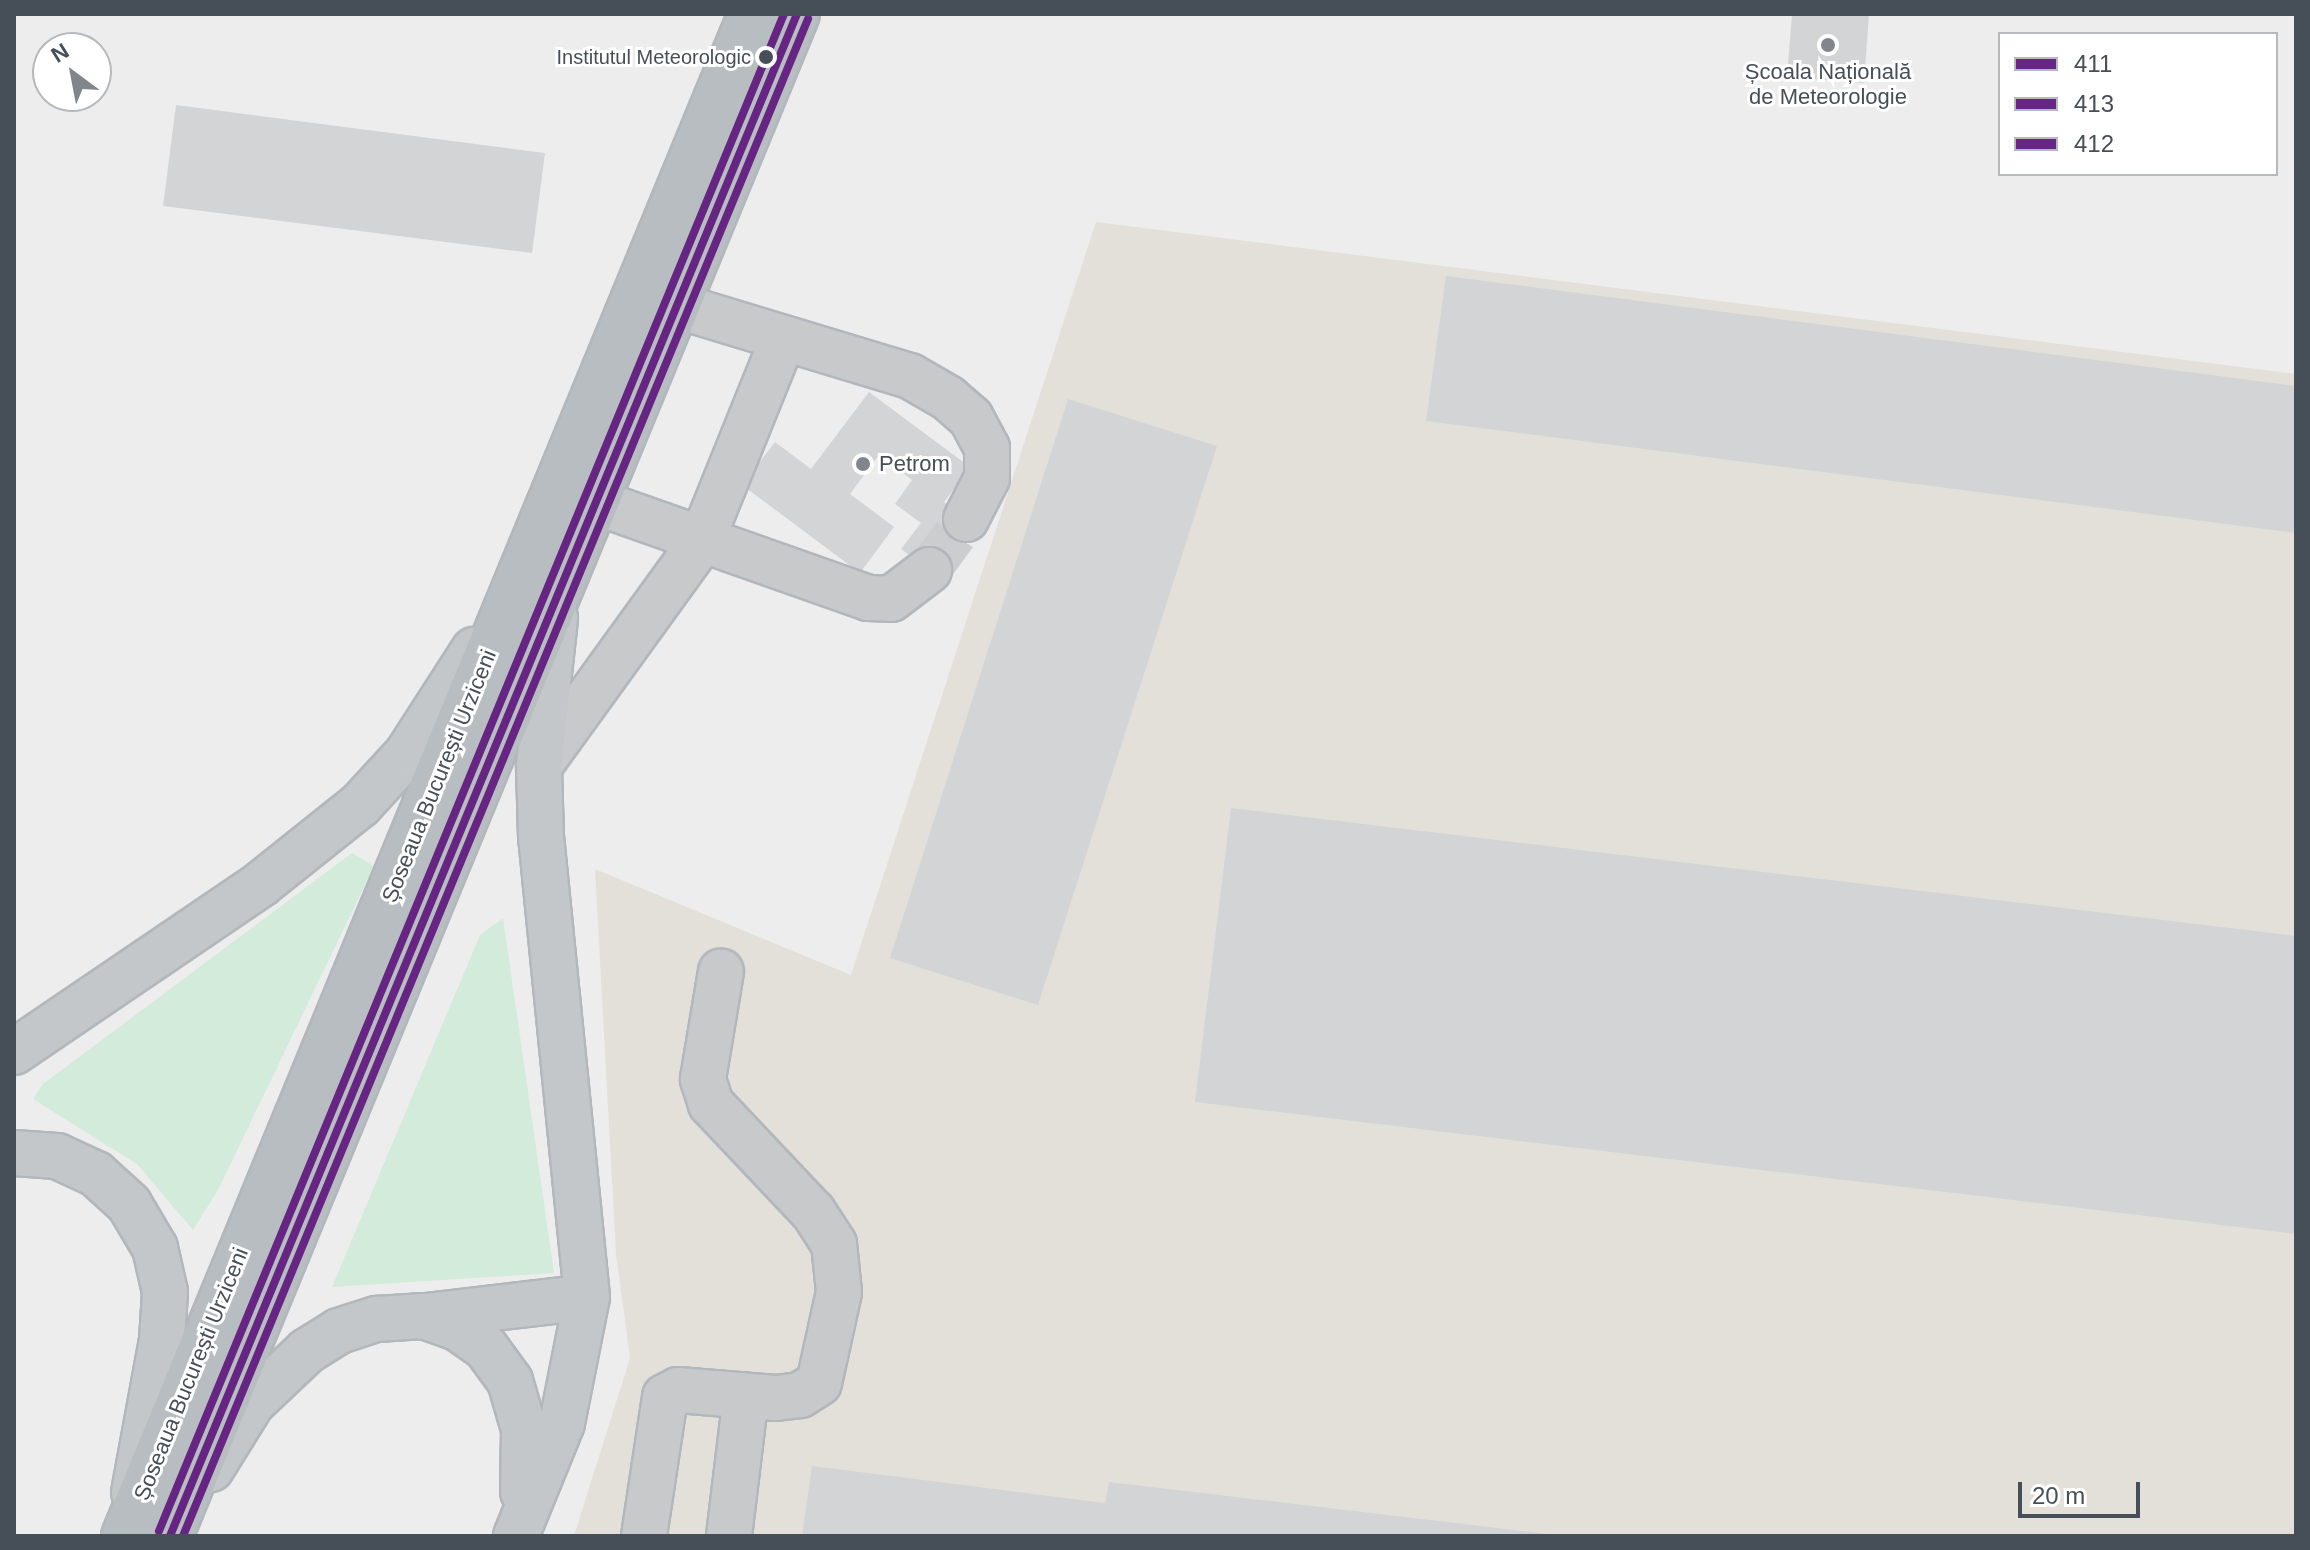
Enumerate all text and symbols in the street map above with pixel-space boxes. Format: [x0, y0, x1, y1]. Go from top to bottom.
north arrow [32, 32, 112, 112]
legend [1998, 32, 2278, 176]
marker: Școala Națională de Meteorologie [1819, 36, 1837, 54]
text: N [47, 38, 73, 68]
place label: Institutul Meteorologic [556, 45, 751, 69]
marker: Institutul Meteorologic [758, 49, 774, 65]
text: 411 [2074, 50, 2112, 77]
place label: Școala Națională de Meteorologie [1745, 58, 1911, 110]
text: 413 [2074, 90, 2114, 117]
text: 412 [2074, 130, 2114, 157]
place label: Petrom [879, 451, 950, 477]
marker: Petrom [854, 455, 872, 473]
street label: Șoseaua București Urziceni [376, 646, 502, 906]
street label: Șoseaua București Urziceni [128, 1244, 254, 1504]
scale bar [2022, 1466, 2144, 1516]
text: 20 m [2032, 1482, 2085, 1509]

